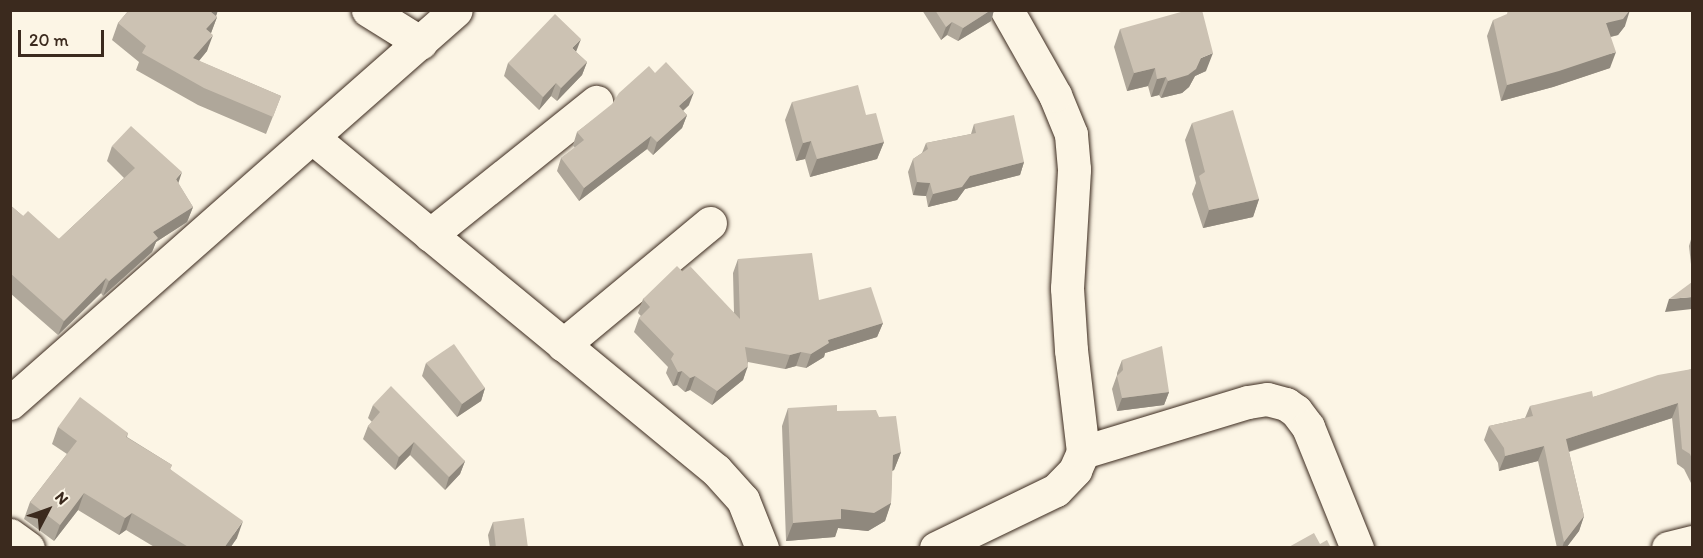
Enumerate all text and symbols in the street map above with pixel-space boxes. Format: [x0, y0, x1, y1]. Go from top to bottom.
scale bar [21, 18, 106, 56]
text: 20 m [29, 29, 69, 51]
north arrow [18, 480, 78, 540]
text: N [51, 488, 73, 508]

